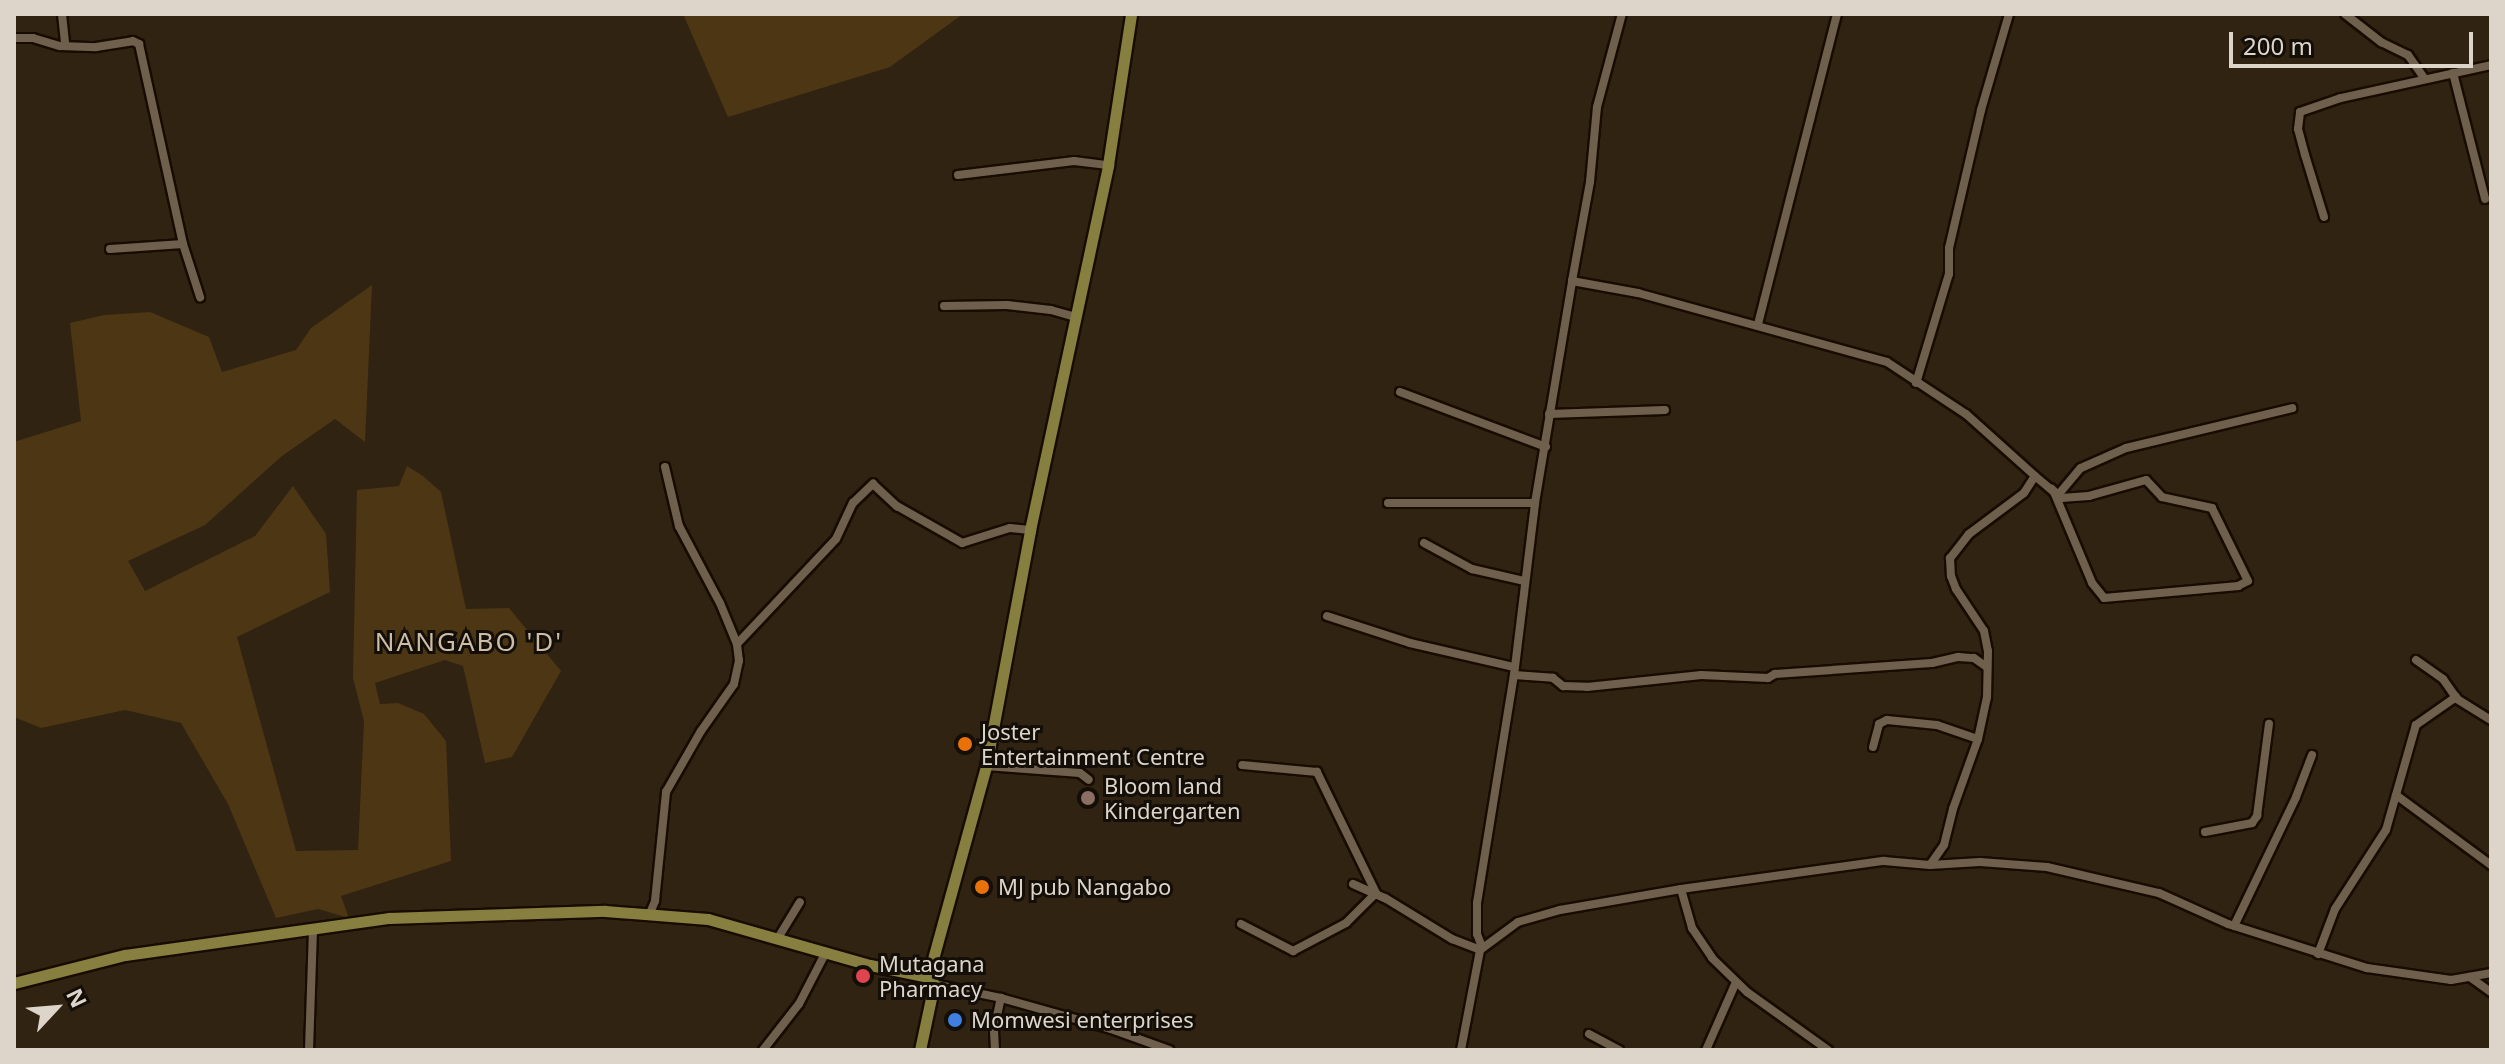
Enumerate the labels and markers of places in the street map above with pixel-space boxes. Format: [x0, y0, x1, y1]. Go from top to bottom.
place label: Joster Entertainment Centre [981, 718, 1205, 770]
marker: Joster Entertainment Centre [956, 735, 974, 753]
place label: Bloom land Kindergarten [1104, 772, 1241, 824]
marker: Bloom land Kindergarten [1079, 789, 1097, 807]
place label: MJ pub Nangabo [998, 874, 1171, 900]
marker: MJ pub Nangabo [973, 878, 991, 896]
place label: Mutagana Pharmacy [879, 950, 985, 1002]
marker: Mutagana Pharmacy [854, 967, 872, 985]
place label: Momwesi enterprises [971, 1007, 1194, 1033]
marker: Momwesi enterprises [946, 1011, 964, 1029]

